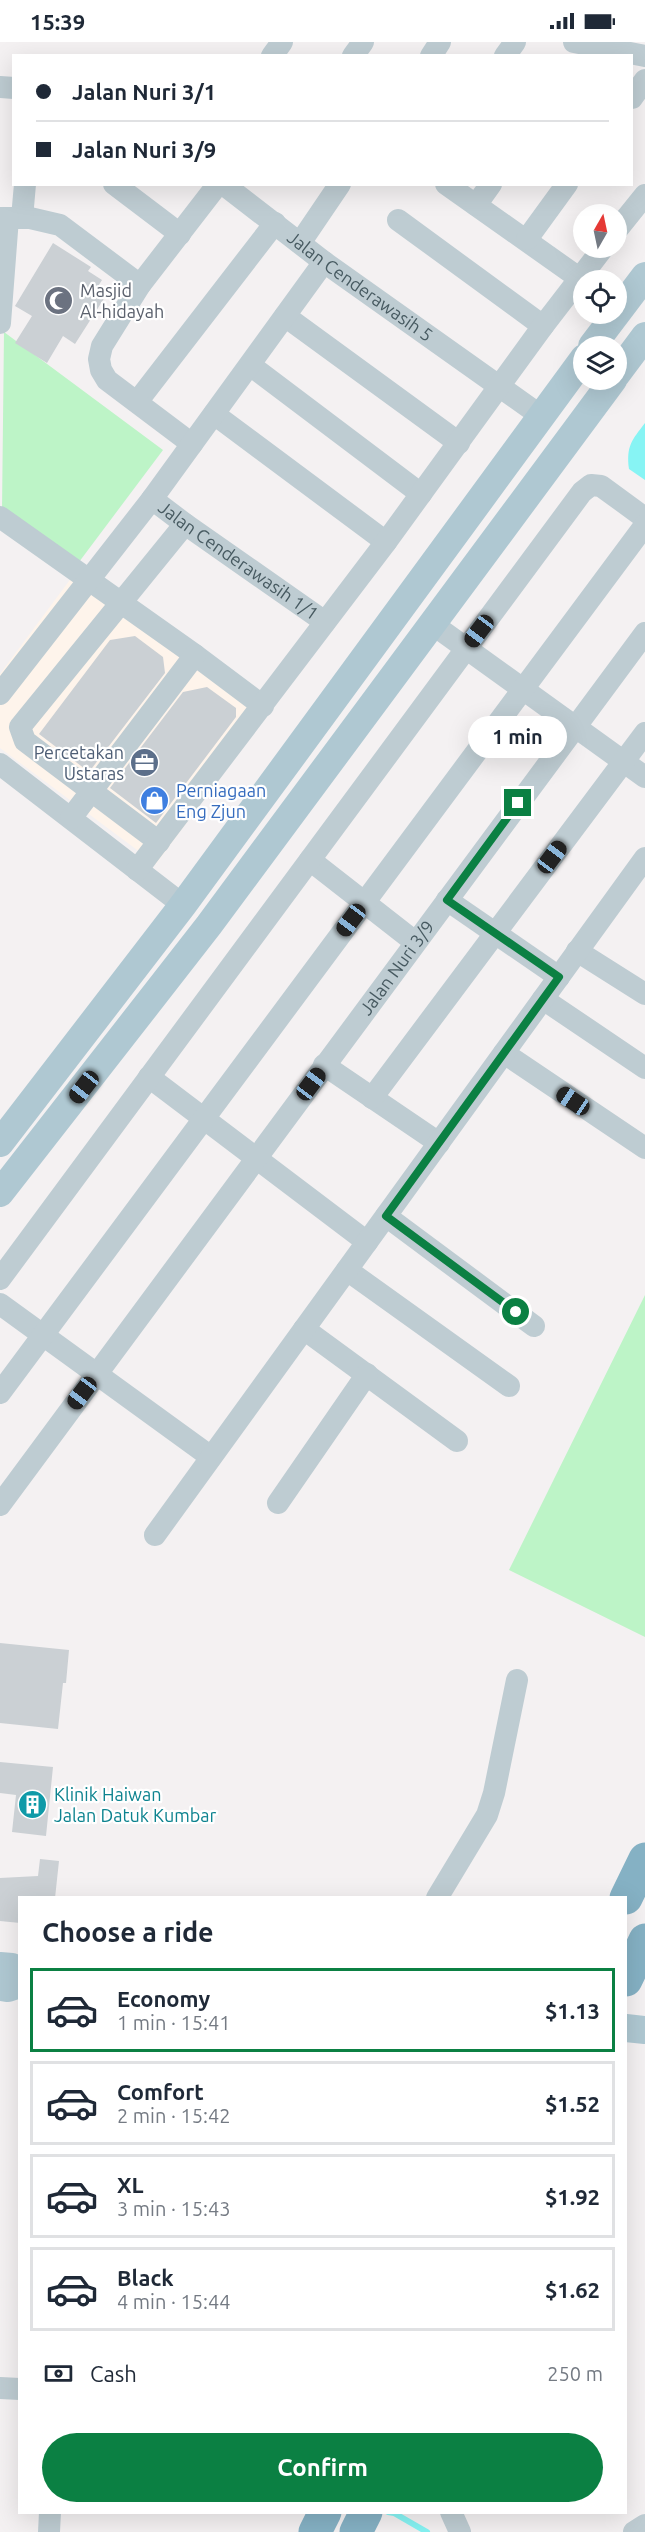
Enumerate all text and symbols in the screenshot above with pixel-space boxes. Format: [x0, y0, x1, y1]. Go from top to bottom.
text: 15:39 [30, 9, 85, 34]
text: Jalan Nuri 3/1 [72, 79, 216, 104]
text: Jalan Nuri 3/9 [72, 137, 216, 162]
north arrow [573, 204, 627, 258]
map controls [573, 204, 627, 390]
street label: Jalan Cenderawasih 5 [284, 227, 437, 345]
button: locate [573, 270, 627, 324]
place label: Masjid Al-hidayah [80, 280, 164, 321]
mosque icon: Masjid Al-hidayah [43, 285, 75, 317]
button: layers [573, 336, 627, 390]
street label: Jalan Cenderawasih 1/1 [155, 497, 322, 623]
car [461, 611, 497, 651]
callout: 1 min [468, 716, 568, 758]
text: 1 min [492, 725, 543, 748]
place label: Percetakan Ustaras [34, 742, 124, 783]
office icon: Percetakan Ustaras [129, 747, 161, 779]
place label: Perniagaan Eng Zjun [176, 780, 266, 821]
shop icon: Perniagaan Eng Zjun [139, 785, 171, 817]
route end [504, 789, 531, 816]
car [534, 837, 570, 877]
car [333, 900, 369, 940]
street label: Jalan Nuri 3/9 [355, 916, 438, 1018]
car [293, 1064, 329, 1104]
car [66, 1067, 102, 1107]
car [553, 1083, 593, 1119]
route start [502, 1298, 529, 1325]
car [64, 1373, 100, 1413]
place label: Klinik Haiwan Jalan Datuk Kumbar [54, 1784, 217, 1825]
building icon: Klinik Haiwan Jalan Datuk Kumbar [17, 1789, 49, 1821]
text: Choose a ride [42, 1917, 214, 1947]
icon: car [45, 1983, 99, 2037]
text: Economy [117, 1986, 210, 2011]
text: $1.13 [545, 1998, 600, 2023]
text: 1 min · 15:41 [117, 2011, 231, 2034]
icon: car [45, 2076, 99, 2130]
text: Comfort [117, 2079, 204, 2104]
text: $1.52 [545, 2091, 600, 2116]
text: 2 min · 15:42 [117, 2104, 231, 2127]
icon: car [45, 2169, 99, 2223]
text: XL [117, 2172, 144, 2197]
text: $1.92 [545, 2184, 600, 2209]
text: 3 min · 15:43 [117, 2197, 231, 2220]
icon: car [45, 2262, 99, 2316]
text: Black [117, 2265, 174, 2290]
text: $1.62 [545, 2277, 600, 2302]
text: 4 min · 15:44 [117, 2290, 231, 2313]
icon: cash [42, 2357, 75, 2390]
text: Cash [90, 2361, 137, 2386]
text: 250 m [547, 2362, 603, 2385]
button: Confirm [42, 2433, 603, 2502]

